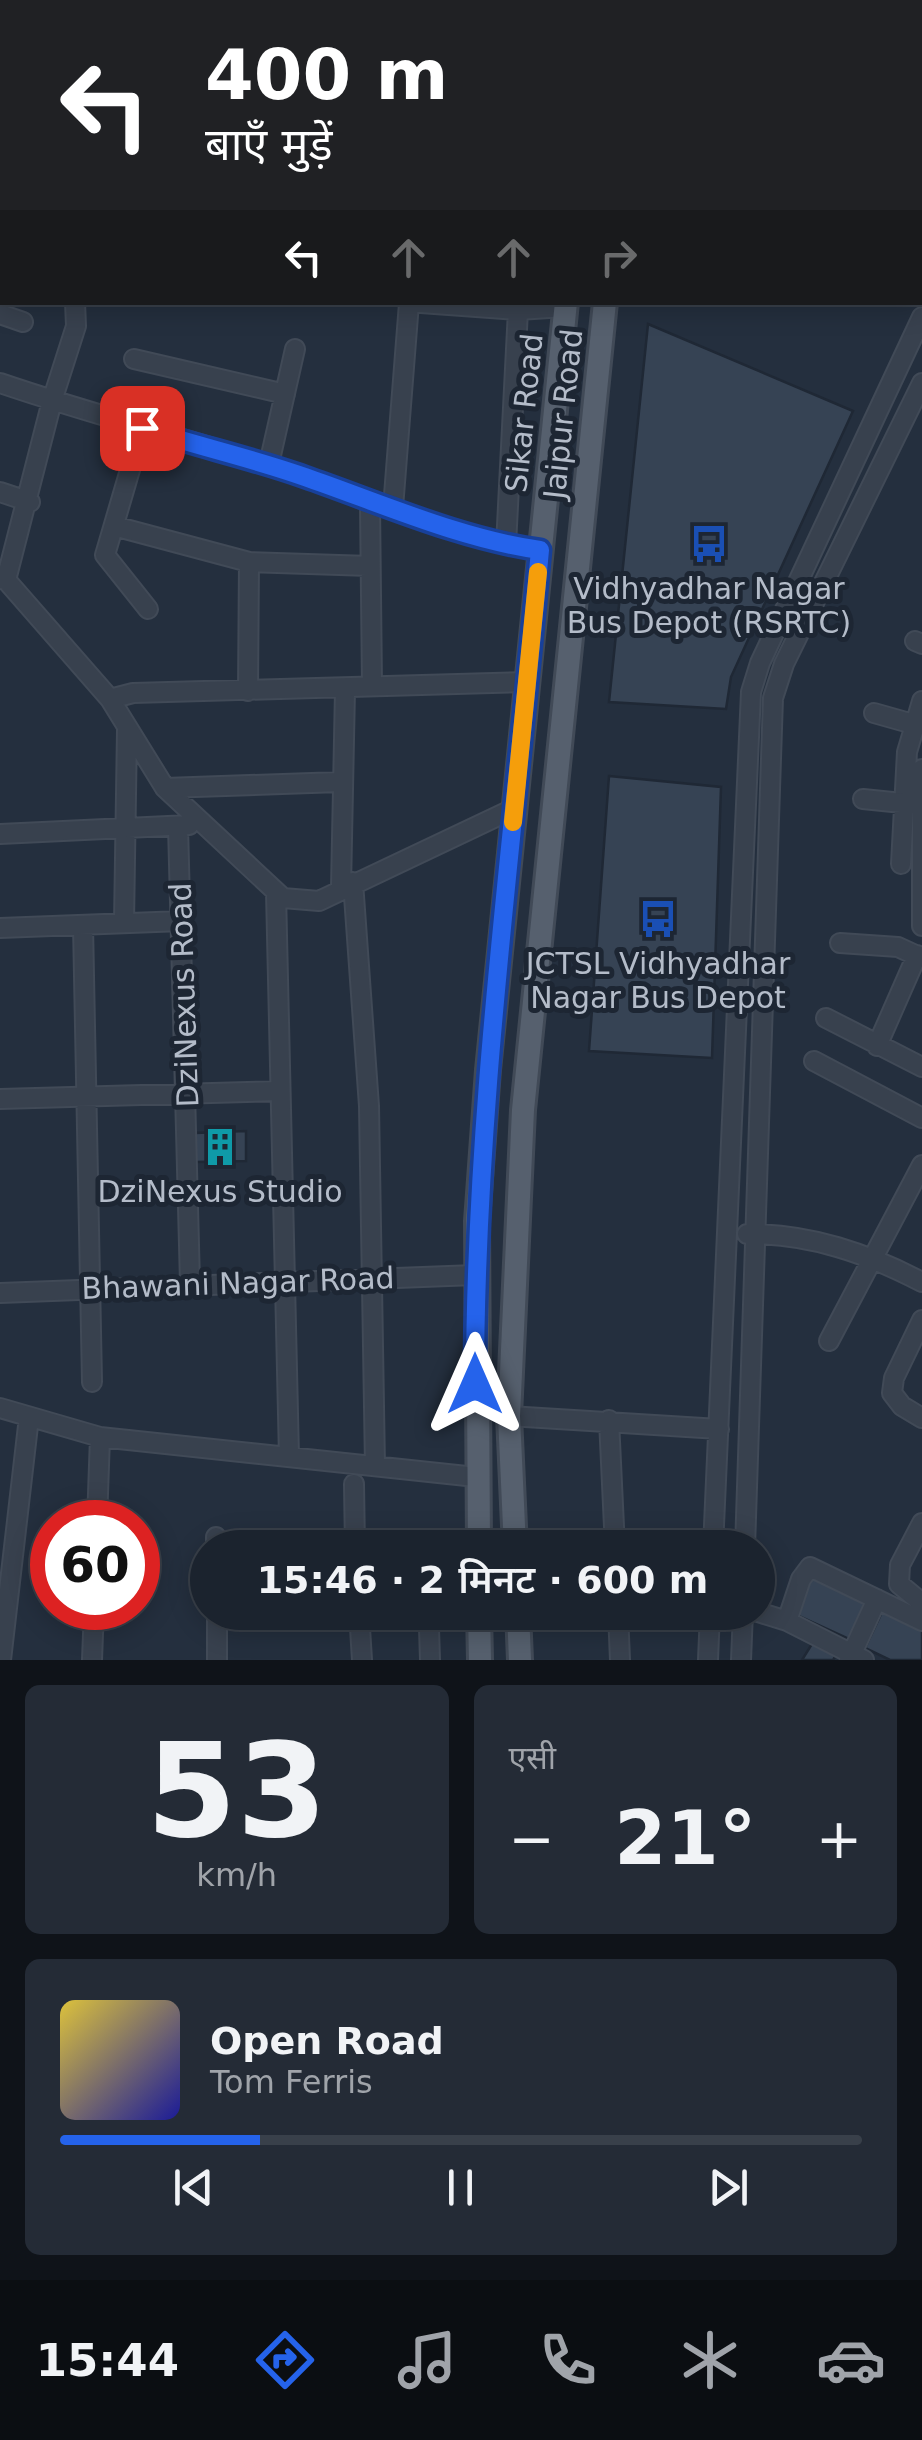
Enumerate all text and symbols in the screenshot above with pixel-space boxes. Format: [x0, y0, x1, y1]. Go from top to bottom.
text: 400 m [205, 34, 448, 116]
icon: left [40, 40, 170, 170]
text: बाएँ मुड़ें [205, 118, 333, 171]
icon: left [276, 230, 331, 285]
icon: ahead [381, 230, 436, 285]
icon: ahead [486, 230, 541, 285]
icon: right [591, 230, 646, 285]
street label: Jaipur Road [536, 327, 589, 503]
street label: Sikar Road [498, 332, 550, 494]
pin [100, 386, 185, 471]
icon: arrive [115, 401, 170, 456]
bus stop icon: Vidhyadhar Nagar Bus Depot (RSRTC) [688, 523, 730, 565]
place label: Vidhyadhar Nagar Bus Depot (RSRTC) [567, 571, 851, 640]
street label: DziNexus Road [163, 882, 205, 1108]
bus stop icon: JCTSL Vidhyadhar Nagar Bus Depot [637, 898, 679, 940]
place label: JCTSL Vidhyadhar Nagar Bus Depot [524, 946, 791, 1015]
building icon: DziNexus Studio [199, 1126, 241, 1168]
place label: DziNexus Studio [97, 1174, 343, 1209]
street label: Bhawani Nagar Road [81, 1260, 395, 1306]
position arrow [423, 1332, 527, 1436]
speed limit sign: 60 [30, 1500, 160, 1630]
text: 15:46 · 2 मिनट · 600 m [257, 1558, 708, 1602]
text: 53 [146, 1715, 327, 1867]
text: एसी [509, 1739, 556, 1777]
text: 21° [614, 1794, 756, 1882]
text: − [509, 1807, 555, 1871]
text: + [816, 1807, 862, 1871]
text: km/h [196, 1856, 277, 1894]
text: Open Road [210, 2019, 444, 2063]
text: Tom Ferris [210, 2063, 373, 2101]
icon: previous [166, 2160, 221, 2215]
icon: pause [433, 2160, 488, 2215]
icon: next [701, 2160, 756, 2215]
icon: directions [250, 2325, 320, 2395]
icon: music [392, 2325, 462, 2395]
icon: phone [533, 2325, 603, 2395]
icon: climate [675, 2325, 745, 2395]
icon: car [816, 2325, 886, 2395]
text: 15:44 [36, 2334, 179, 2387]

